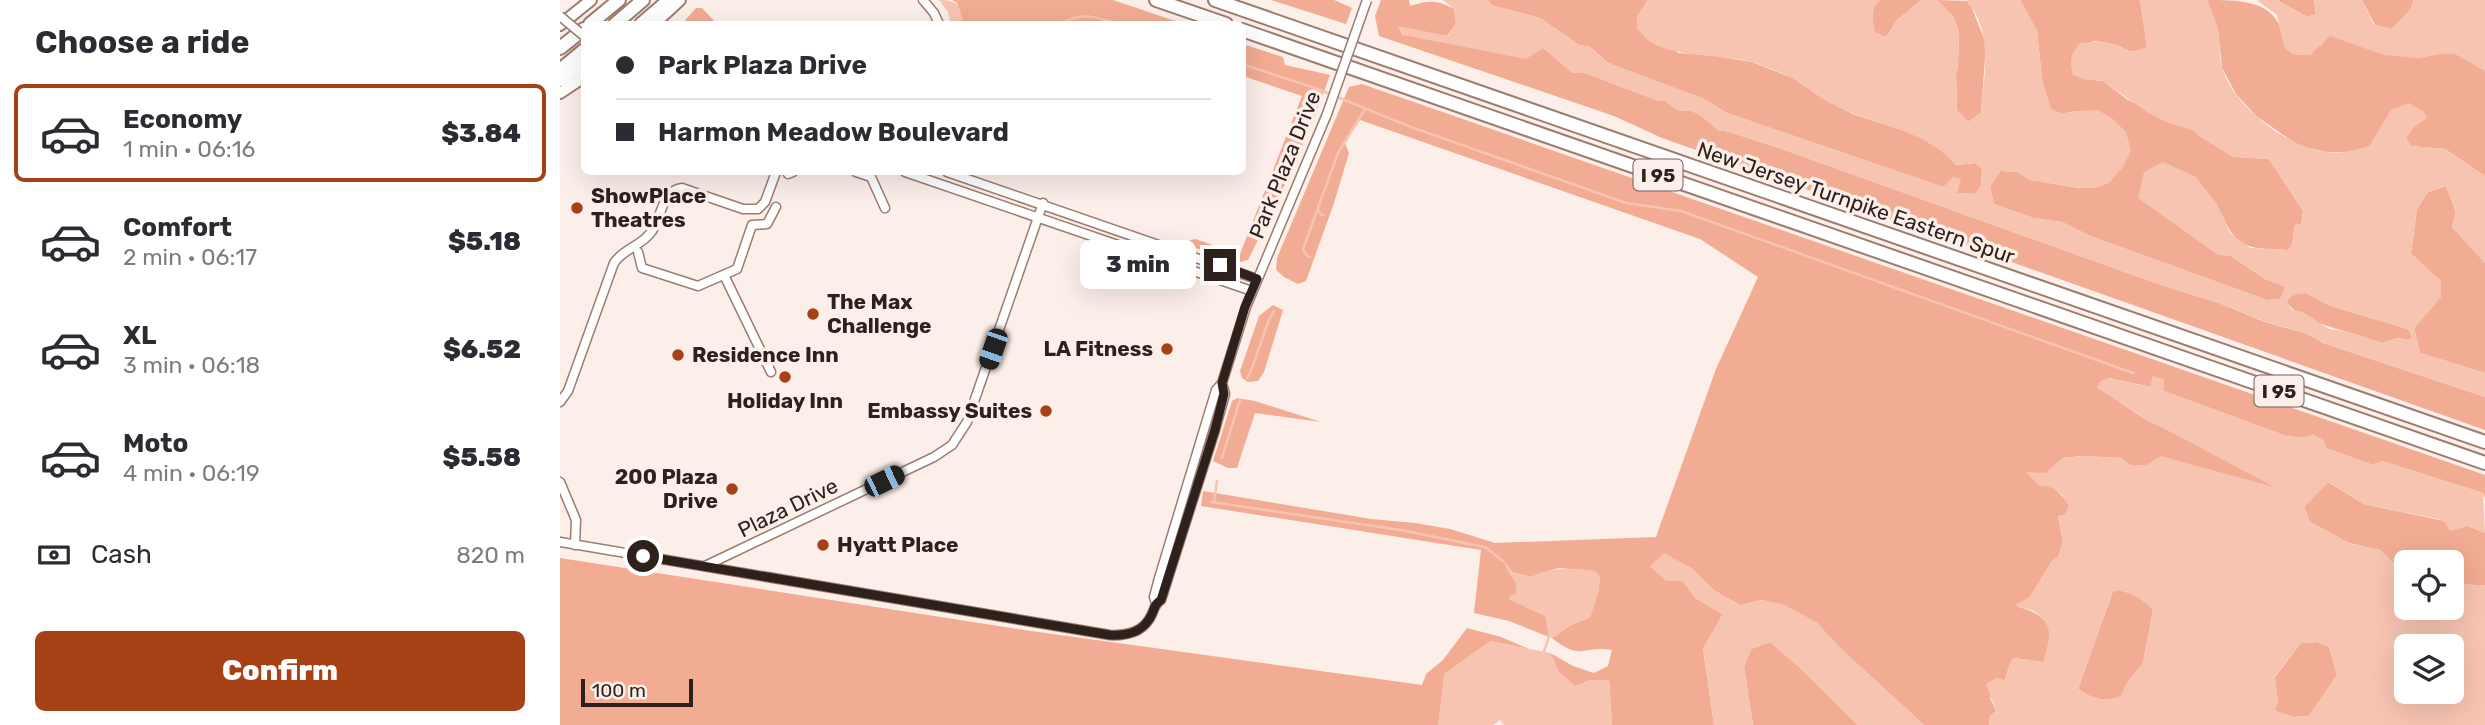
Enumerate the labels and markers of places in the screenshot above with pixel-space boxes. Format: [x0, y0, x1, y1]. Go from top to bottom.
place label: ShowPlace Theatres [591, 183, 706, 232]
marker: ShowPlace Theatres [569, 200, 585, 216]
place label: The Max Challenge [827, 289, 932, 338]
marker: The Max Challenge [805, 306, 821, 322]
place label: LA Fitness [1043, 336, 1153, 361]
marker: LA Fitness [1159, 341, 1175, 357]
place label: Residence Inn [692, 342, 839, 367]
marker: Residence Inn [670, 347, 686, 363]
marker: Holiday Inn [777, 369, 793, 385]
place label: Holiday Inn [727, 388, 843, 413]
place label: Embassy Suites [867, 398, 1032, 423]
marker: Embassy Suites [1038, 403, 1054, 419]
place label: 200 Plaza Drive [615, 464, 718, 513]
marker: 200 Plaza Drive [724, 481, 740, 497]
place label: Hyatt Place [837, 532, 959, 557]
marker: Hyatt Place [815, 537, 831, 553]

